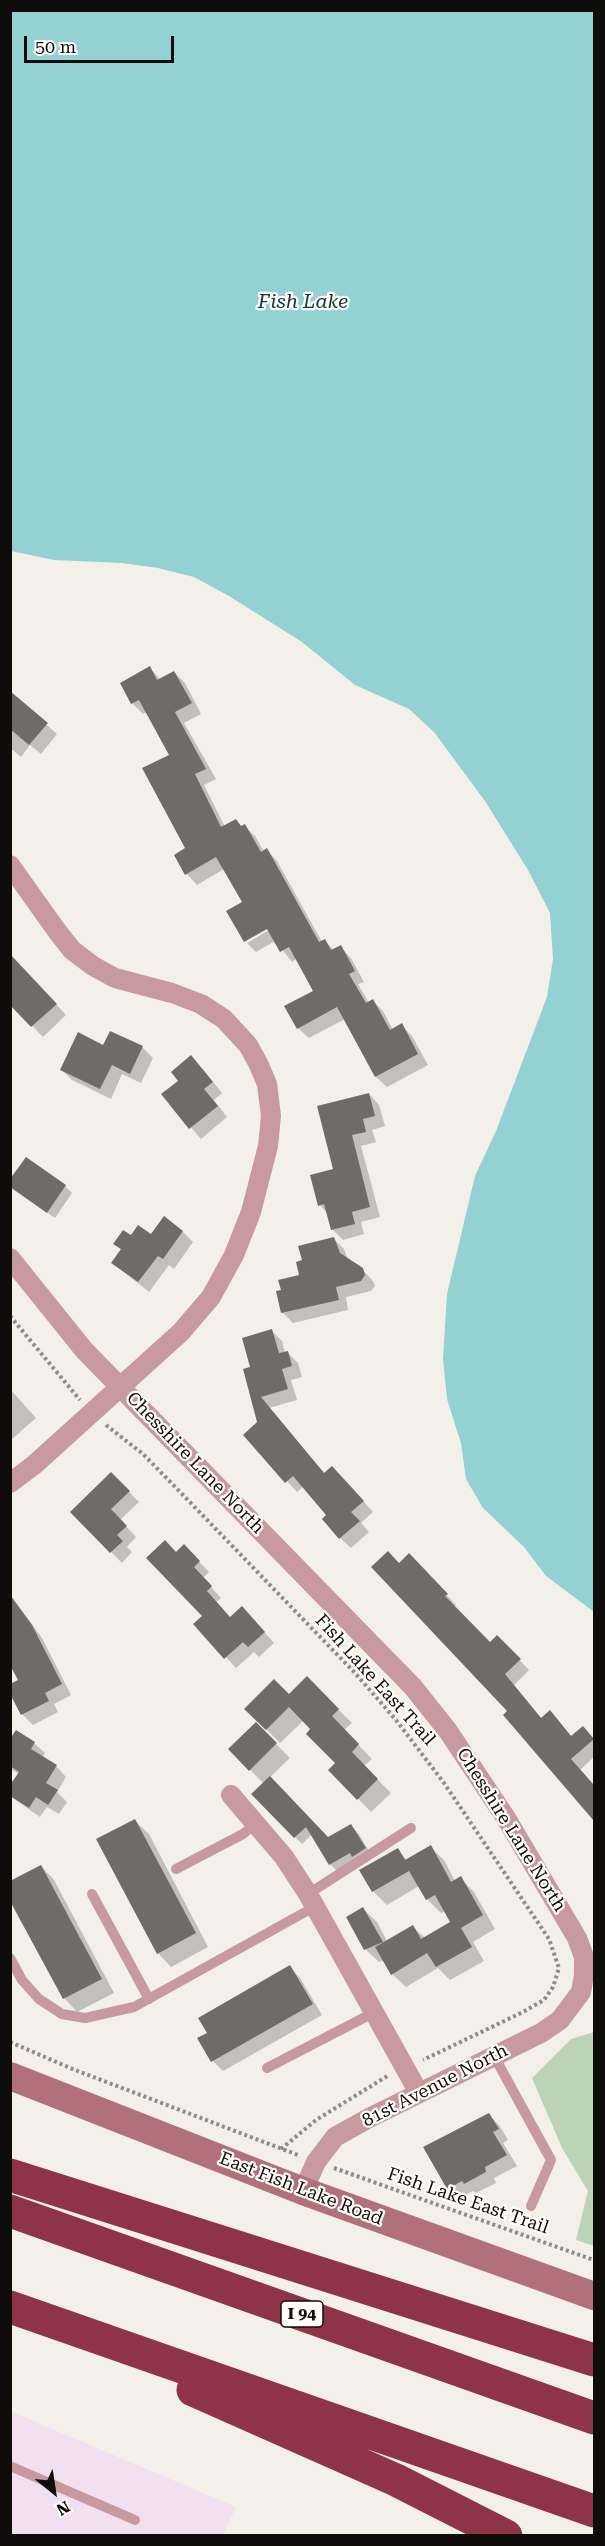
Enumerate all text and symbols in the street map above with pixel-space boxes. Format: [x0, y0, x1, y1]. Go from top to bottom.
scale bar [27, 24, 177, 62]
text: 50 m [35, 36, 76, 57]
water label: Fish Lake [258, 290, 348, 314]
street label: Chesshire Lane North [122, 1388, 268, 1538]
street label: Fish Lake East Trail [310, 1610, 440, 1750]
street label: Chesshire Lane North [452, 1744, 570, 1916]
street label: 81st Avenue North [359, 2040, 511, 2132]
street label: East Fish Lake Road [216, 2148, 386, 2230]
street label: Fish Lake East Trail [385, 2163, 551, 2239]
road number: I 94 [281, 2301, 323, 2327]
north arrow [24, 2462, 84, 2522]
text: N [53, 2497, 73, 2519]

